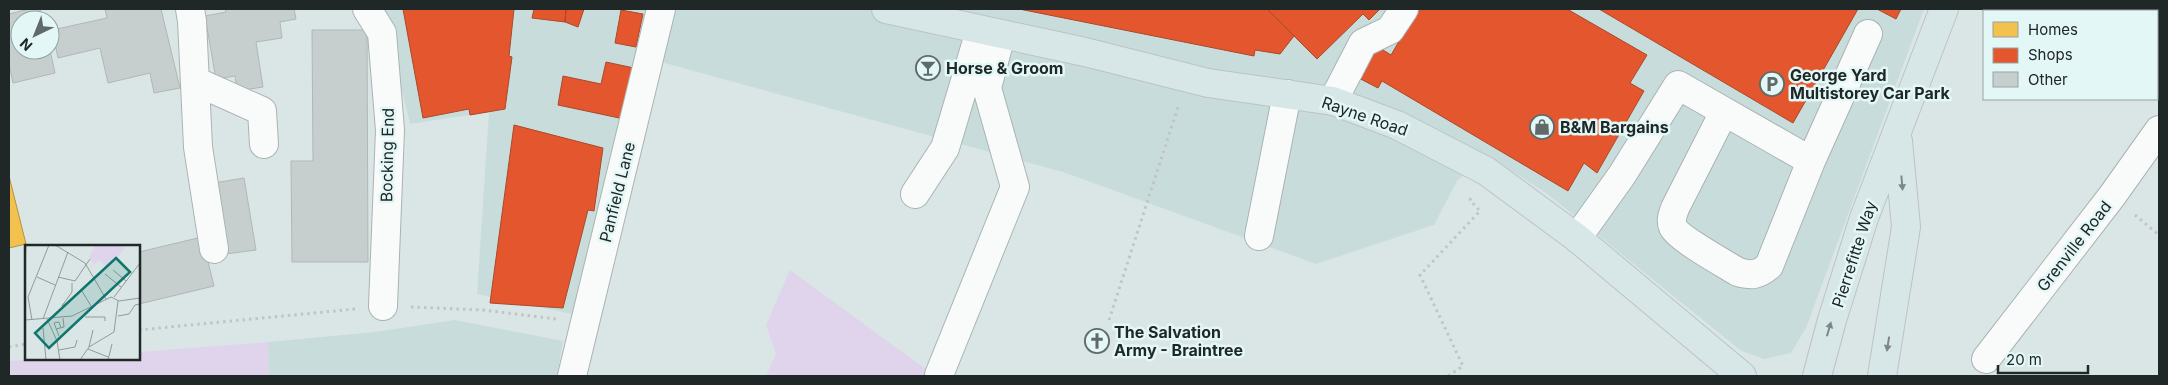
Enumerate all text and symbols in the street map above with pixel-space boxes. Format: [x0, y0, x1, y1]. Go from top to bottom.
north arrow [10, 10, 60, 60]
legend [1983, 10, 2158, 100]
text: Homes [2028, 20, 2078, 39]
text: N [16, 35, 35, 55]
text: Shops [2028, 45, 2073, 64]
bar icon: Horse & Groom [915, 55, 941, 81]
place label: Horse & Groom [946, 58, 1063, 78]
place label: George Yard Multistorey Car Park [1790, 65, 1951, 103]
text: Other [2028, 70, 2068, 89]
parking icon: George Yard Multistorey Car Park [1759, 71, 1785, 97]
street label: Rayne Road [1319, 92, 1411, 140]
street label: Bocking End [376, 108, 398, 202]
shop icon: B&M Bargains [1529, 114, 1555, 140]
place label: B&M Bargains [1560, 117, 1669, 137]
street label: Panfield Lane [595, 140, 639, 244]
one-way arrow [1898, 175, 1906, 191]
street label: Grenville Road [2032, 197, 2116, 295]
street label: Pierrefitte Way [1827, 198, 1881, 310]
inset map [25, 245, 140, 360]
place label: The Salvation Army - Braintree [1114, 322, 1243, 360]
one-way arrow [1826, 322, 1834, 337]
church icon: The Salvation Army - Braintree [1084, 328, 1110, 354]
one-way arrow [1883, 336, 1891, 352]
scale bar [1998, 342, 2088, 374]
text: 20 m [2006, 350, 2042, 369]

